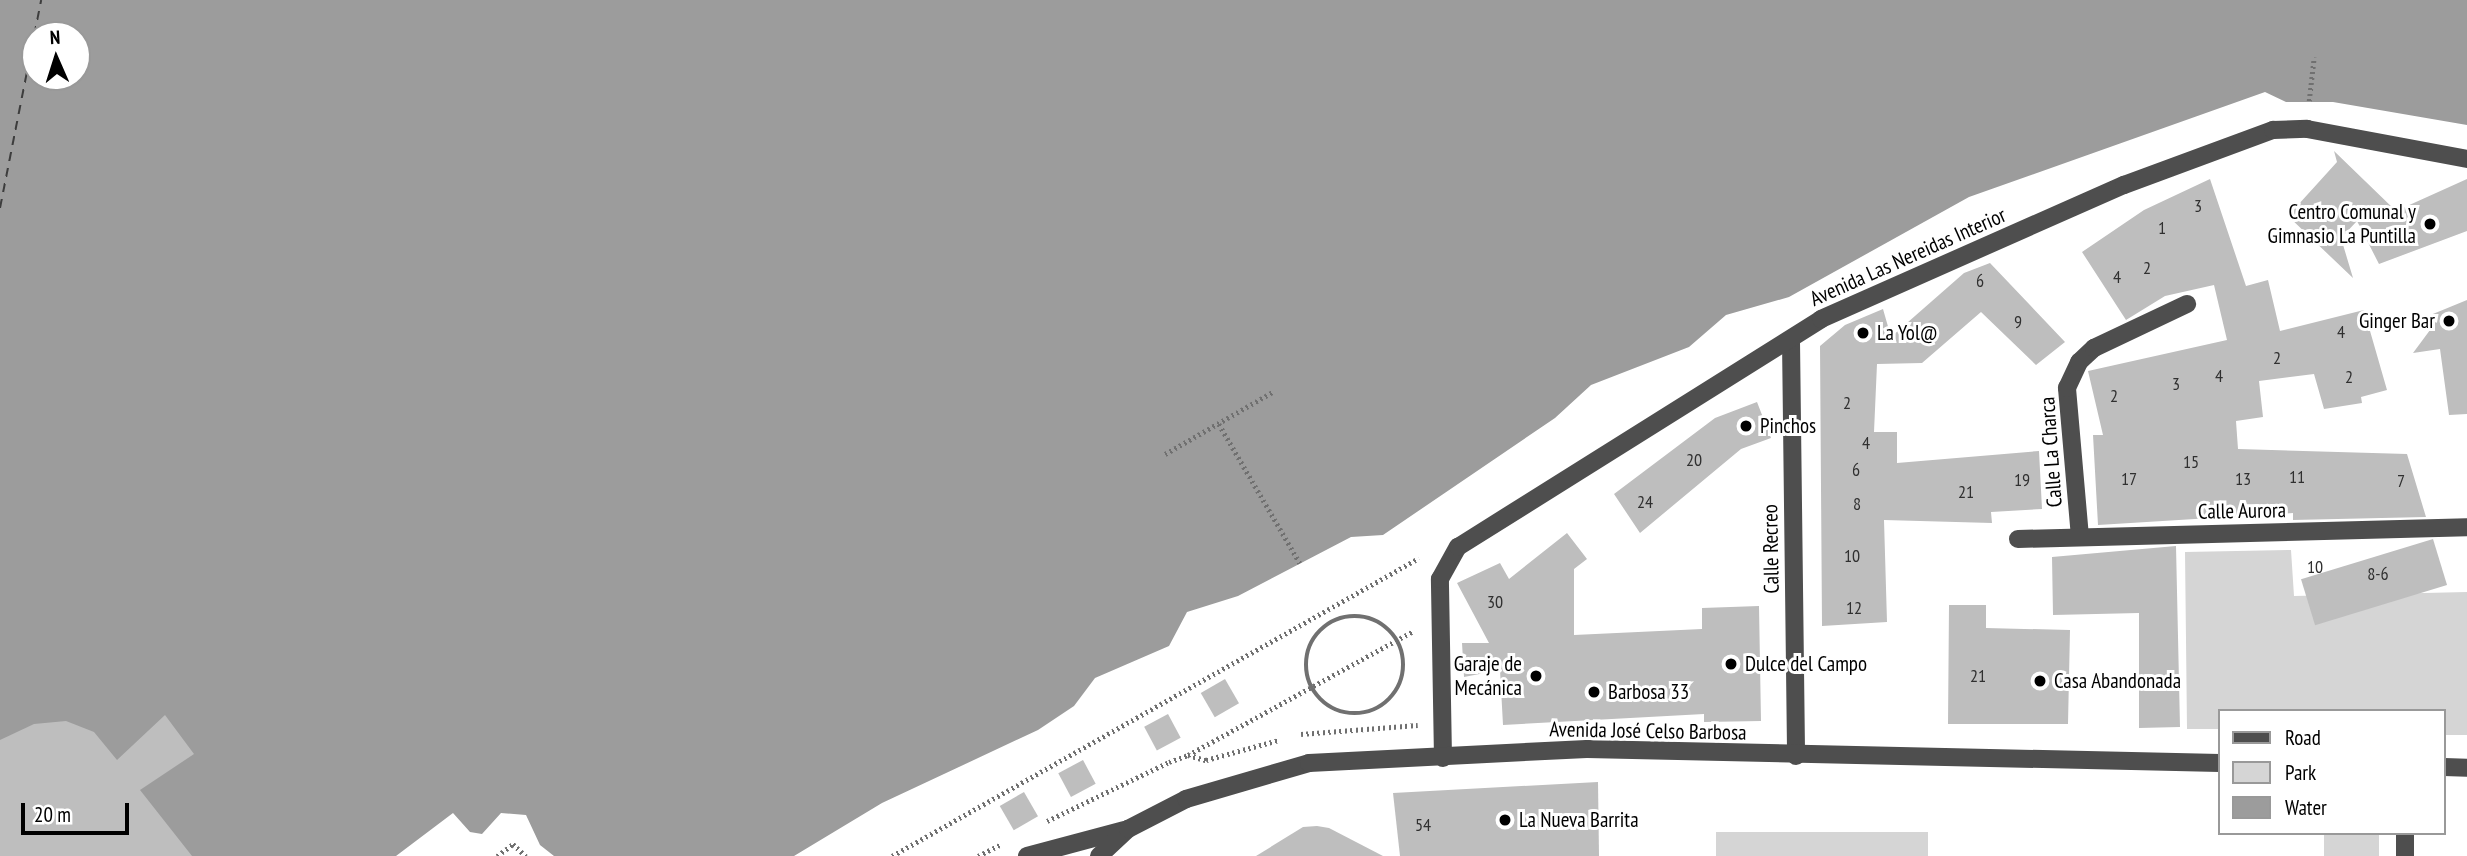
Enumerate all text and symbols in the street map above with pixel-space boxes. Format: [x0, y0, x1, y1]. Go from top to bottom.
north arrow [21, 21, 91, 91]
text: N [49, 25, 61, 49]
house number: 3 [2194, 195, 2202, 217]
place label: Centro Comunal y Gimnasio La Puntilla [2268, 199, 2416, 249]
street label: Avenida Las Nereidas Interior [1806, 202, 2010, 312]
marker: Centro Comunal y Gimnasio La Puntilla [2422, 216, 2438, 232]
house number: 1 [2158, 217, 2166, 239]
house number: 2 [2143, 257, 2151, 279]
house number: 4 [2113, 266, 2121, 288]
house number: 6 [1976, 270, 1984, 292]
place label: Ginger Bar [2359, 308, 2435, 334]
house number: 9 [2014, 311, 2022, 333]
marker: Ginger Bar [2441, 313, 2457, 329]
place label: La Yol@ [1877, 320, 1938, 346]
house number: 4 [2337, 321, 2345, 343]
marker: La Yol@ [1855, 325, 1871, 341]
house number: 2 [2273, 347, 2281, 369]
house number: 4 [2215, 365, 2223, 387]
house number: 2 [2345, 366, 2353, 388]
house number: 3 [2172, 373, 2180, 395]
house number: 2 [2110, 385, 2118, 407]
house number: 2 [1843, 392, 1851, 414]
street label: Calle La Charca [2035, 396, 2067, 508]
place label: Pinchos [1760, 413, 1816, 439]
marker: Pinchos [1738, 418, 1754, 434]
house number: 4 [1862, 432, 1870, 454]
house number: 20 [1686, 449, 1702, 471]
house number: 15 [2183, 451, 2199, 473]
house number: 6 [1852, 459, 1860, 481]
house number: 11 [2289, 466, 2305, 488]
house number: 17 [2121, 468, 2137, 490]
house number: 13 [2235, 468, 2251, 490]
house number: 19 [2014, 469, 2030, 491]
house number: 7 [2397, 470, 2405, 492]
house number: 21 [1958, 481, 1974, 503]
house number: 24 [1637, 491, 1653, 513]
house number: 8 [1853, 493, 1861, 515]
street label: Calle Aurora [2197, 498, 2287, 524]
street label: Calle Recreo [1758, 504, 1784, 594]
house number: 10 [1844, 545, 1860, 567]
house number: 10 [2307, 556, 2323, 578]
house number: 8-6 [2367, 563, 2389, 585]
house number: 30 [1487, 591, 1503, 613]
house number: 12 [1846, 597, 1862, 619]
place label: Garaje de Mecánica [1454, 651, 1522, 701]
place label: Dulce del Campo [1745, 651, 1867, 677]
marker: Dulce del Campo [1723, 656, 1739, 672]
house number: 21 [1970, 665, 1986, 687]
marker: Garaje de Mecánica [1528, 668, 1544, 684]
place label: Casa Abandonada [2054, 668, 2182, 694]
marker: Casa Abandonada [2032, 673, 2048, 689]
place label: Barbosa 33 [1608, 679, 1689, 705]
marker: Barbosa 33 [1586, 684, 1602, 700]
legend [2218, 709, 2446, 835]
street label: Avenida José Celso Barbosa [1549, 717, 1747, 745]
text: Road [2285, 724, 2321, 751]
text: Park [2285, 759, 2316, 786]
scale bar [24, 790, 133, 834]
text: Water [2285, 794, 2327, 821]
text: 20 m [34, 801, 71, 828]
place label: La Nueva Barrita [1519, 807, 1639, 833]
marker: La Nueva Barrita [1497, 812, 1513, 828]
house number: 54 [1415, 814, 1431, 836]

